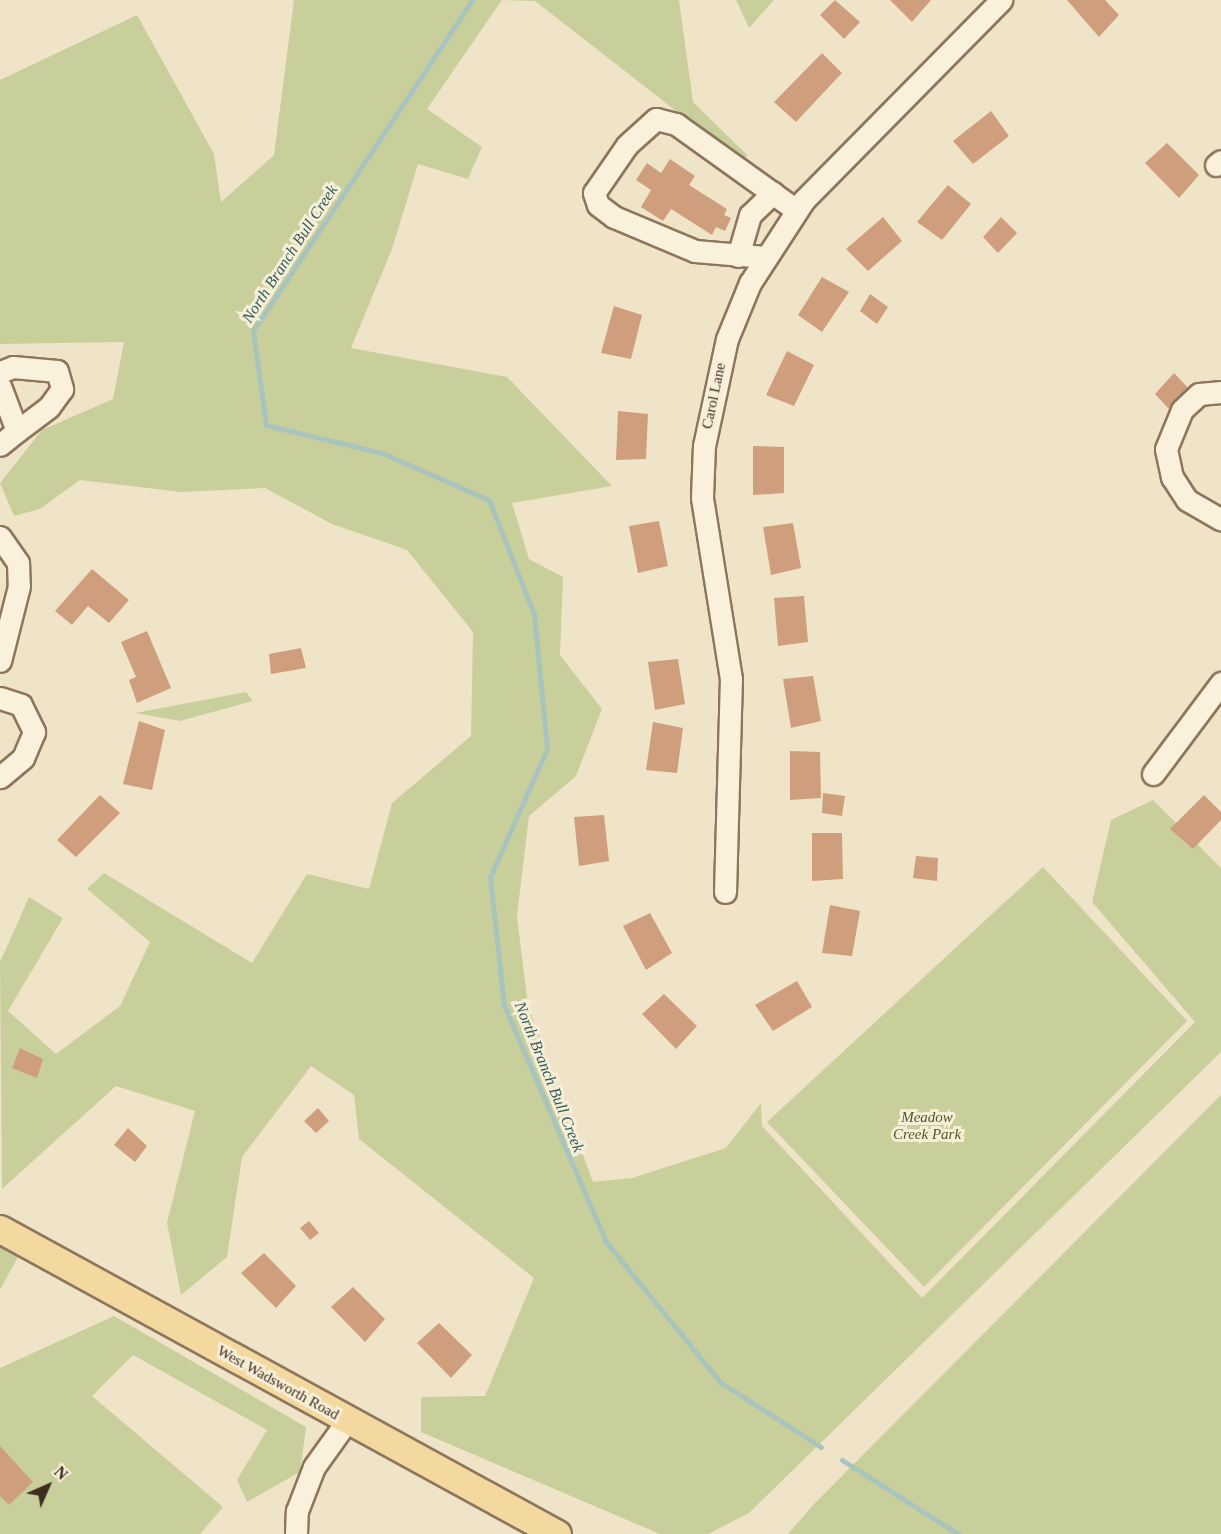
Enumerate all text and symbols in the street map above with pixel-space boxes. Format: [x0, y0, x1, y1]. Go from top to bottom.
water label: North Branch Bull Creek [238, 181, 342, 327]
street label: Carol Lane [698, 361, 730, 431]
water label: North Branch Bull Creek [510, 999, 588, 1155]
park label: Meadow Creek Park [893, 1108, 961, 1143]
street label: West Wadsworth Road [214, 1342, 342, 1424]
north arrow [18, 1456, 78, 1516]
text: N [51, 1463, 71, 1483]

